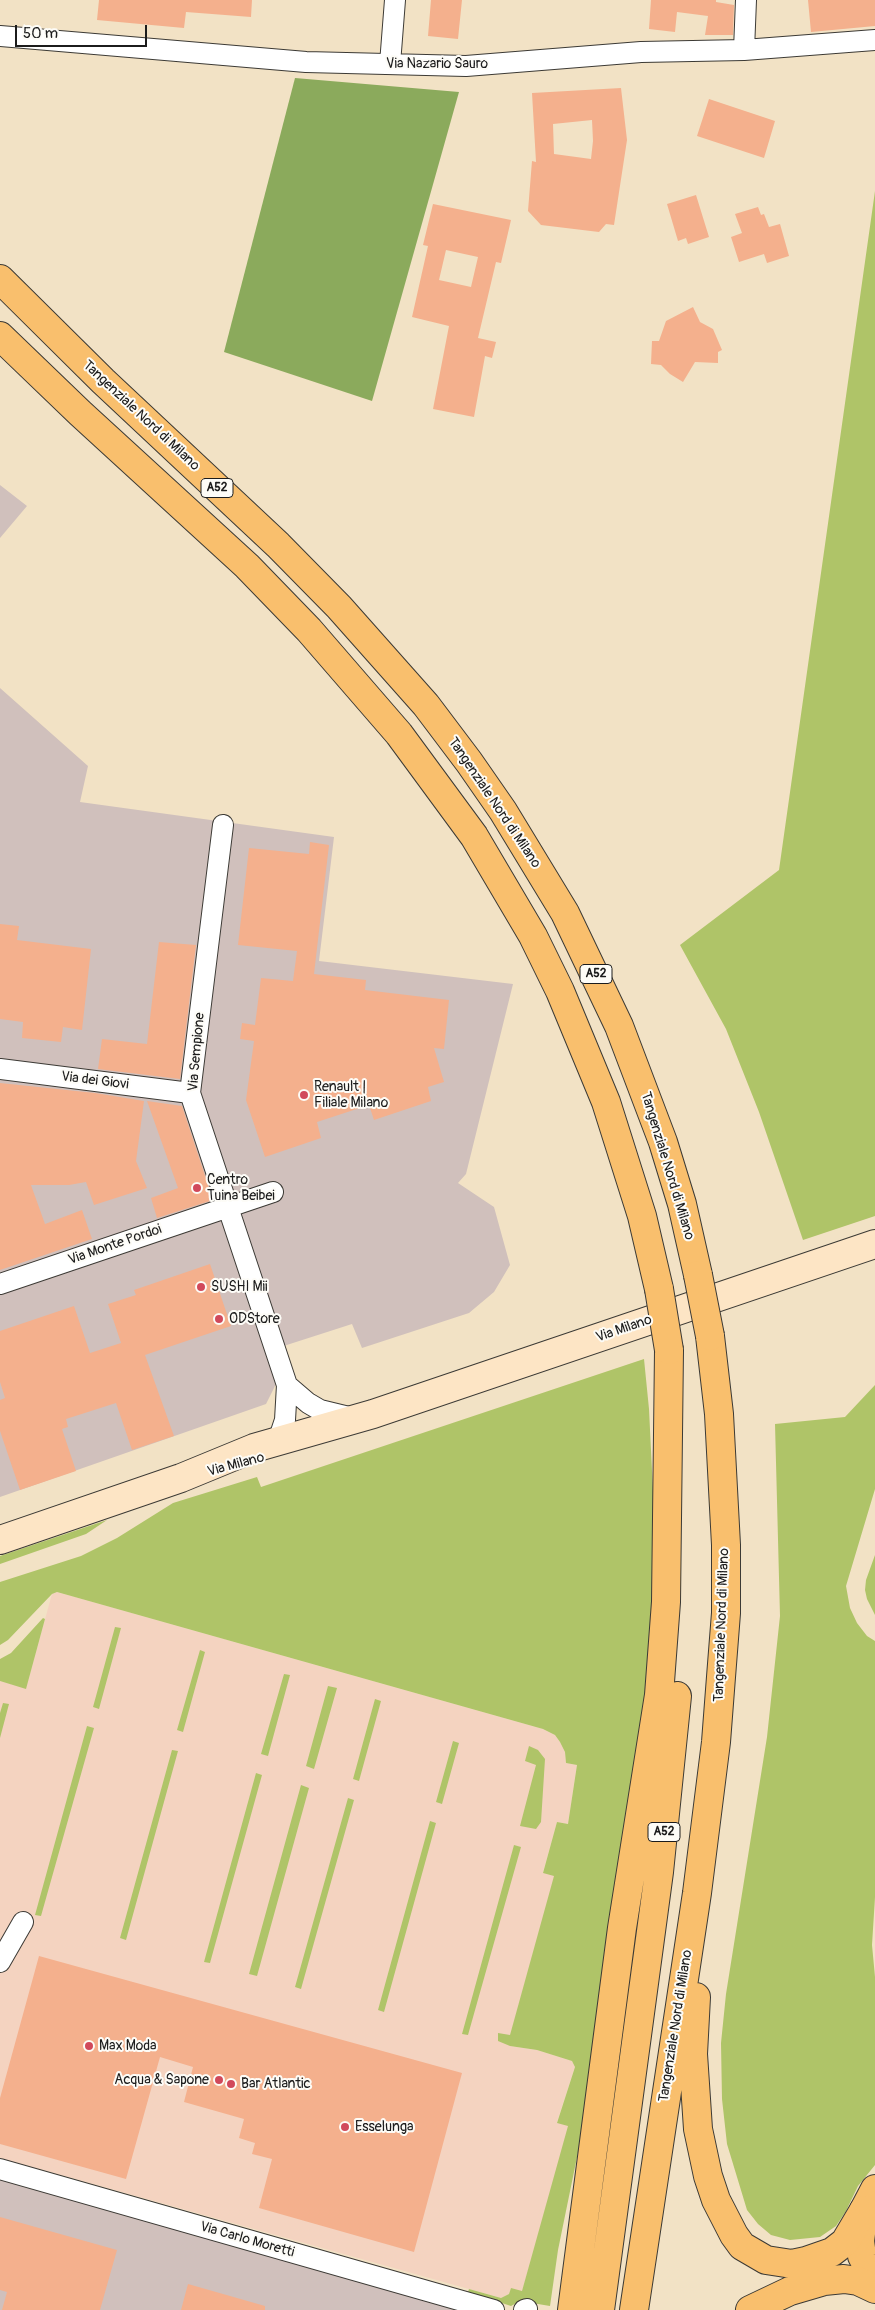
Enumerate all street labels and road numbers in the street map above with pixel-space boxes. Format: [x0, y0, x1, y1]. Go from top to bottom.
street label: Via Nazario Sauro [386, 56, 488, 72]
street label: Tangenziale Nord di Milano [79, 357, 203, 475]
road number: A52 [201, 478, 233, 498]
street label: Tangenziale Nord di Milano [444, 735, 544, 871]
road number: A52 [580, 964, 612, 984]
street label: Via Sempione [185, 1012, 209, 1092]
street label: Via dei Giovi [60, 1069, 130, 1093]
street label: Tangenziale Nord di Milano [636, 1090, 698, 1242]
street label: Via Monte Pordoi [66, 1221, 164, 1269]
street label: Via Milano [594, 1312, 654, 1346]
street label: Via Milano [206, 1449, 266, 1481]
street label: Tangenziale Nord di Milano [711, 1548, 733, 1702]
road number: A52 [648, 1822, 680, 1841]
street label: Tangenziale Nord di Milano [656, 1949, 696, 2103]
street label: Via Carlo Moretti [198, 2218, 296, 2262]

